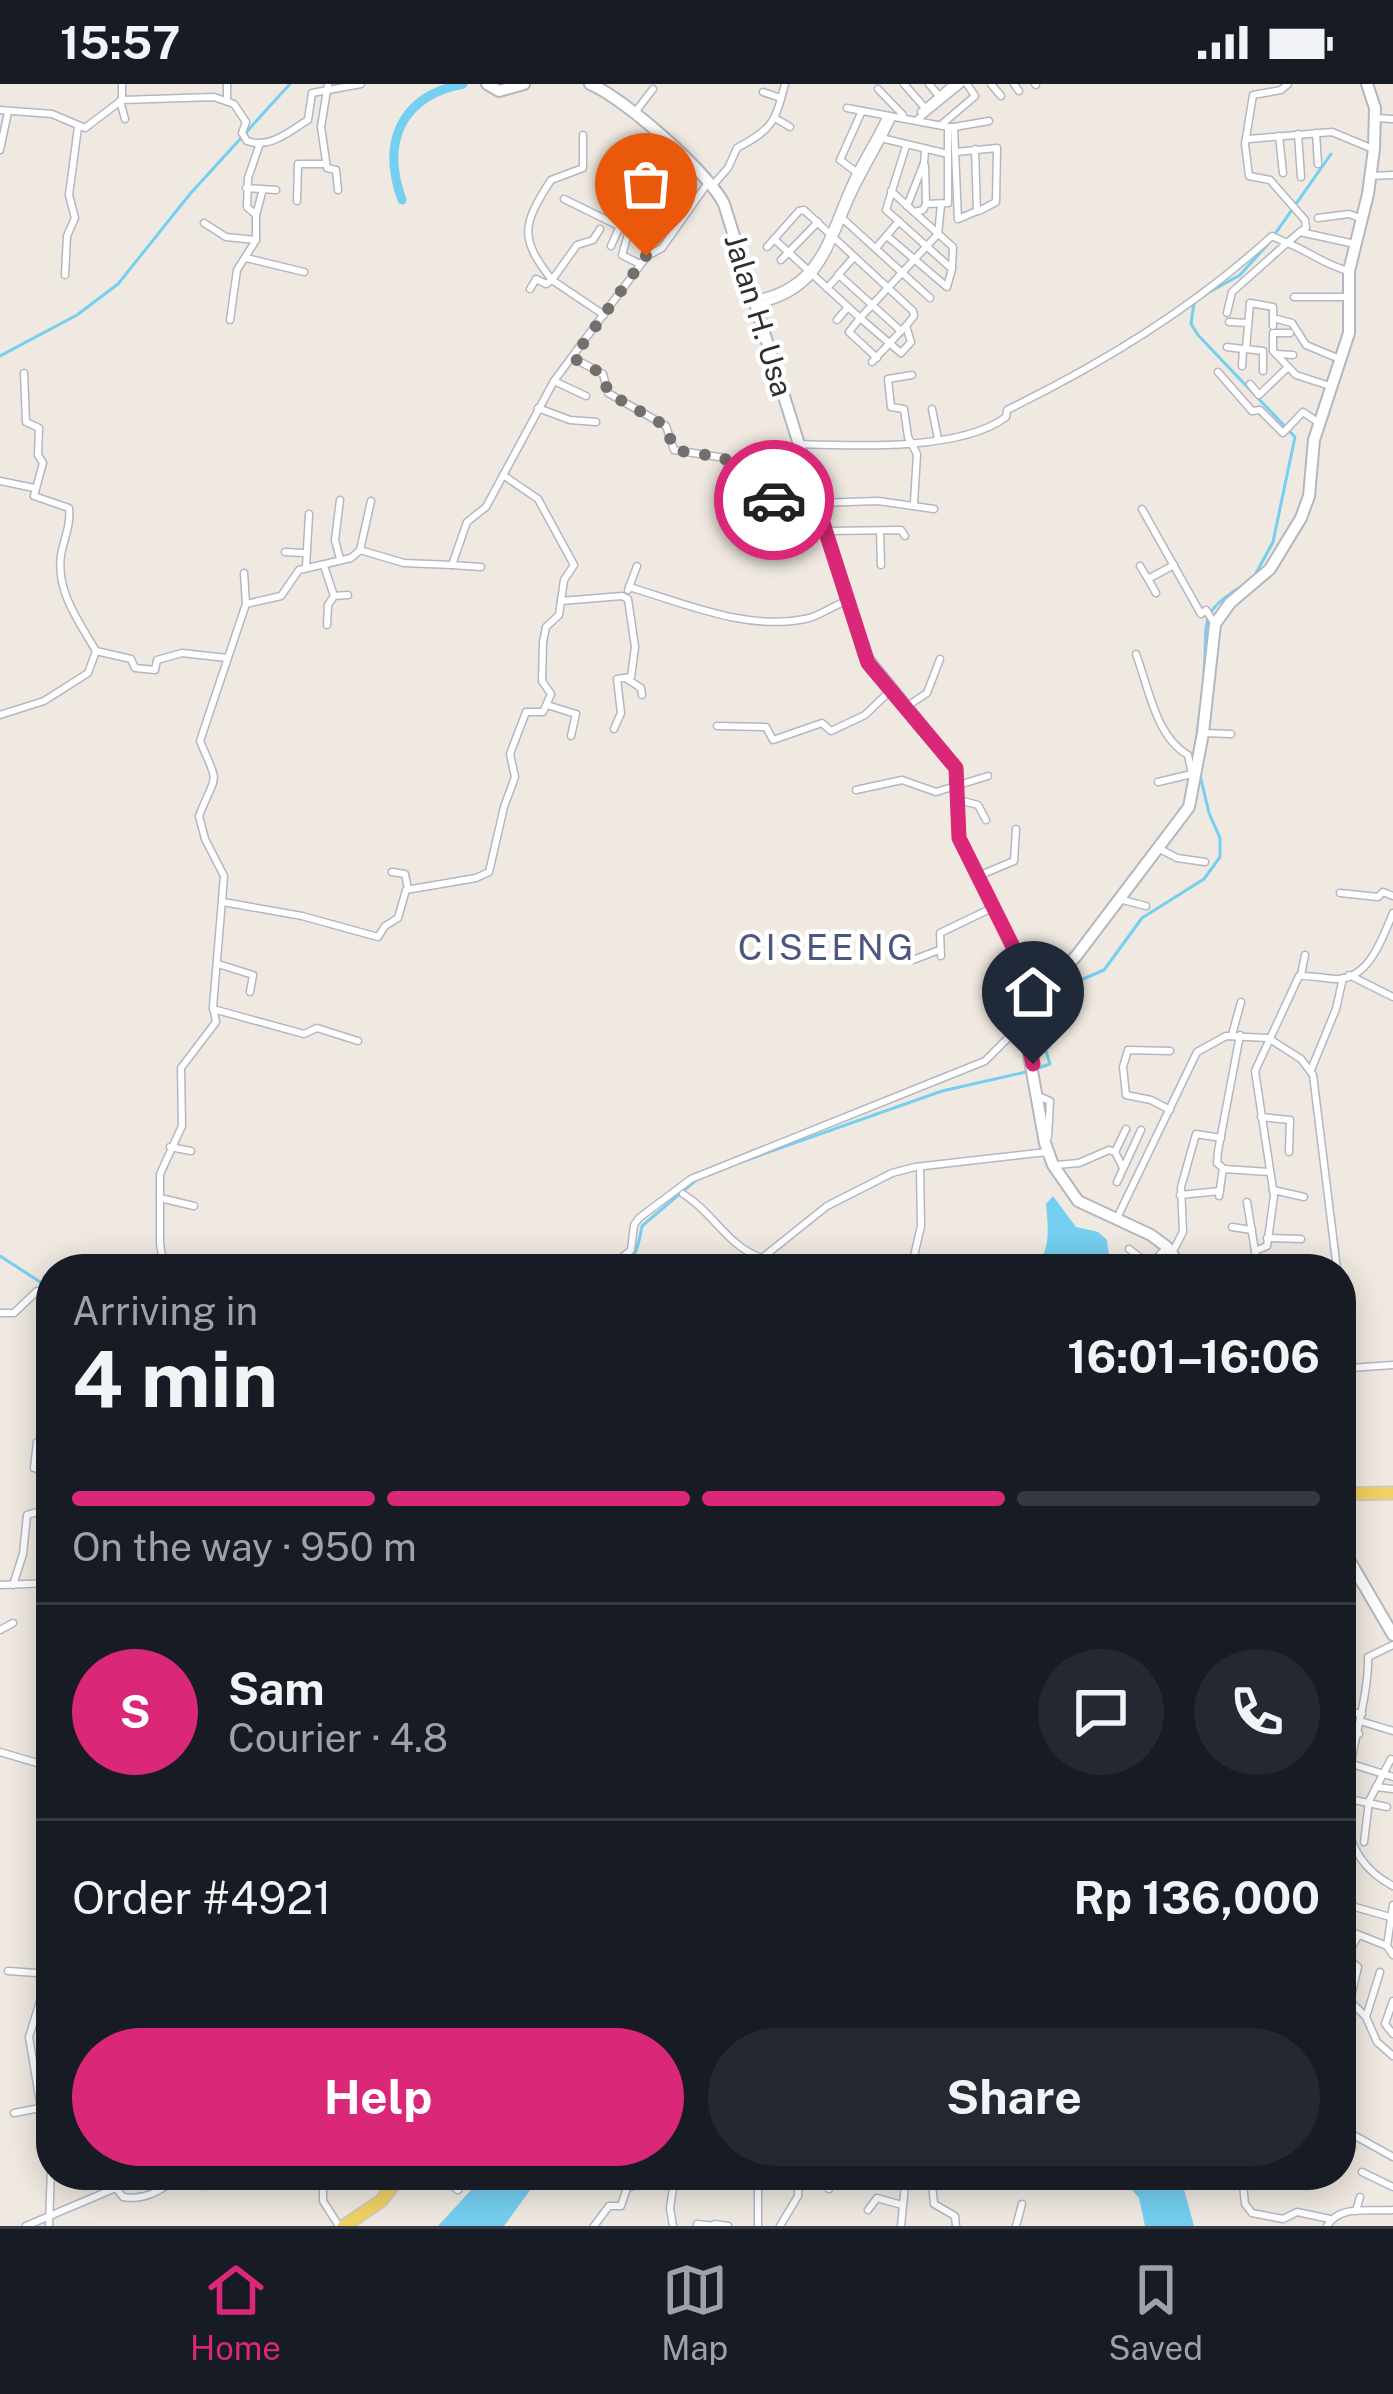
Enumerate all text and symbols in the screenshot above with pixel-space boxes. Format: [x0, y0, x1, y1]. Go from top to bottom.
text: 15:57 [60, 16, 180, 69]
pin [595, 133, 697, 256]
icon: bag [613, 151, 679, 217]
street label: Jalan H. Usa [717, 229, 801, 401]
courier [714, 440, 834, 560]
icon: car [741, 467, 807, 533]
district label: CISEENG [738, 926, 916, 968]
pin [982, 941, 1084, 1064]
icon: home [1000, 959, 1066, 1025]
text: Arriving in [72, 1288, 258, 1334]
text: 16:01–16:06 [1067, 1330, 1320, 1383]
text: 4 min [72, 1333, 278, 1425]
text: On the way · 950 m [72, 1524, 417, 1570]
button: chat [1038, 1649, 1164, 1775]
button: phone [1194, 1649, 1320, 1775]
text: Sam [228, 1662, 325, 1715]
text: S [119, 1685, 151, 1738]
text: Courier · 4.8 [228, 1715, 448, 1761]
text: Order #4921 [72, 1871, 331, 1924]
text: Rp 136,000 [1074, 1871, 1320, 1924]
button: Help [72, 2028, 684, 2166]
button: Share [708, 2028, 1320, 2166]
tab: Home [190, 2257, 281, 2367]
tab: Map [661, 2257, 728, 2367]
tab: Saved [1108, 2257, 1203, 2367]

